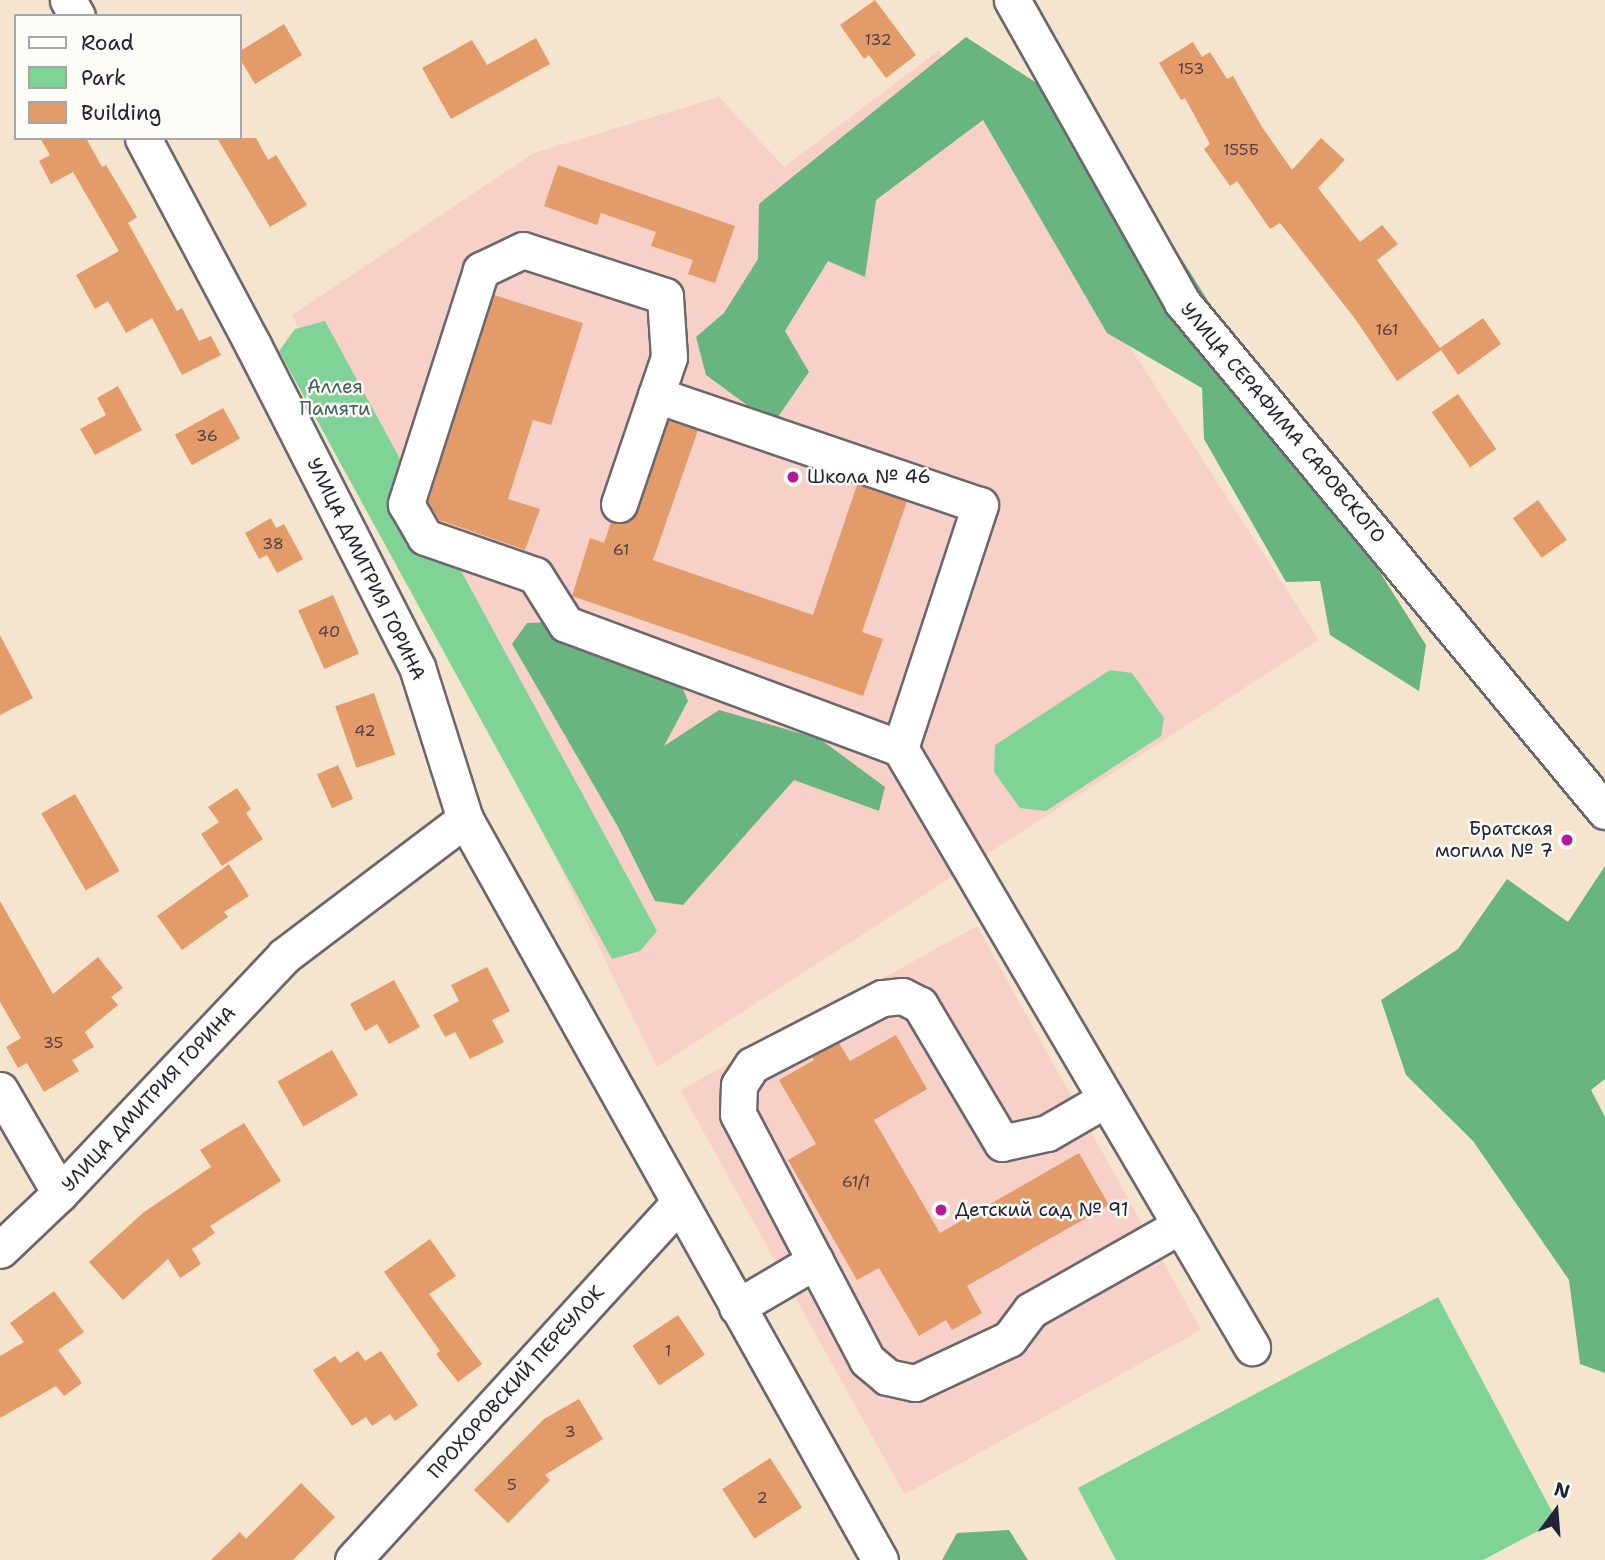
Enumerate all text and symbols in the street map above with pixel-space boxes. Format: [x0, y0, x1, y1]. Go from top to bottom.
legend [14, 14, 242, 140]
text: Road [81, 29, 134, 57]
house number: 132 [864, 30, 892, 50]
house number: 153 [1178, 59, 1204, 79]
text: Park [81, 64, 126, 92]
text: Building [81, 99, 161, 127]
house number: 155Б [1223, 140, 1259, 160]
street label: УЛИЦА СЕРАФИМА САРОВСКОГО [1176, 298, 1390, 548]
house number: 161 [1376, 320, 1398, 340]
park label: Аллея Памяти [300, 376, 370, 420]
house number: 36 [196, 426, 218, 446]
street label: УЛИЦА ДМИТРИЯ ГОРИНА [302, 454, 430, 684]
place label: Школа № 46 [807, 466, 931, 488]
marker: Школа № 46 [785, 469, 801, 485]
house number: 38 [262, 534, 284, 554]
house number: 61 [613, 540, 629, 560]
house number: 40 [318, 622, 340, 642]
house number: 42 [354, 721, 376, 741]
place label: Братская могила № 7 [1435, 818, 1553, 862]
marker: Братская могила № 7 [1559, 832, 1575, 848]
street label: УЛИЦА ДМИТРИЯ ГОРИНА [57, 1002, 241, 1196]
house number: 35 [43, 1033, 63, 1053]
house number: 61/1 [842, 1172, 870, 1192]
place label: Детский сад № 91 [955, 1199, 1129, 1221]
marker: Детский сад № 91 [933, 1202, 949, 1218]
street label: ПРОХОРОВСКИЙ ПЕРЕУЛОК [423, 1281, 609, 1483]
house number: 1 [665, 1341, 671, 1361]
house number: 3 [564, 1422, 576, 1442]
house number: 5 [507, 1475, 517, 1495]
north arrow [1521, 1476, 1591, 1546]
text: N [1551, 1476, 1573, 1504]
house number: 2 [756, 1488, 768, 1508]

